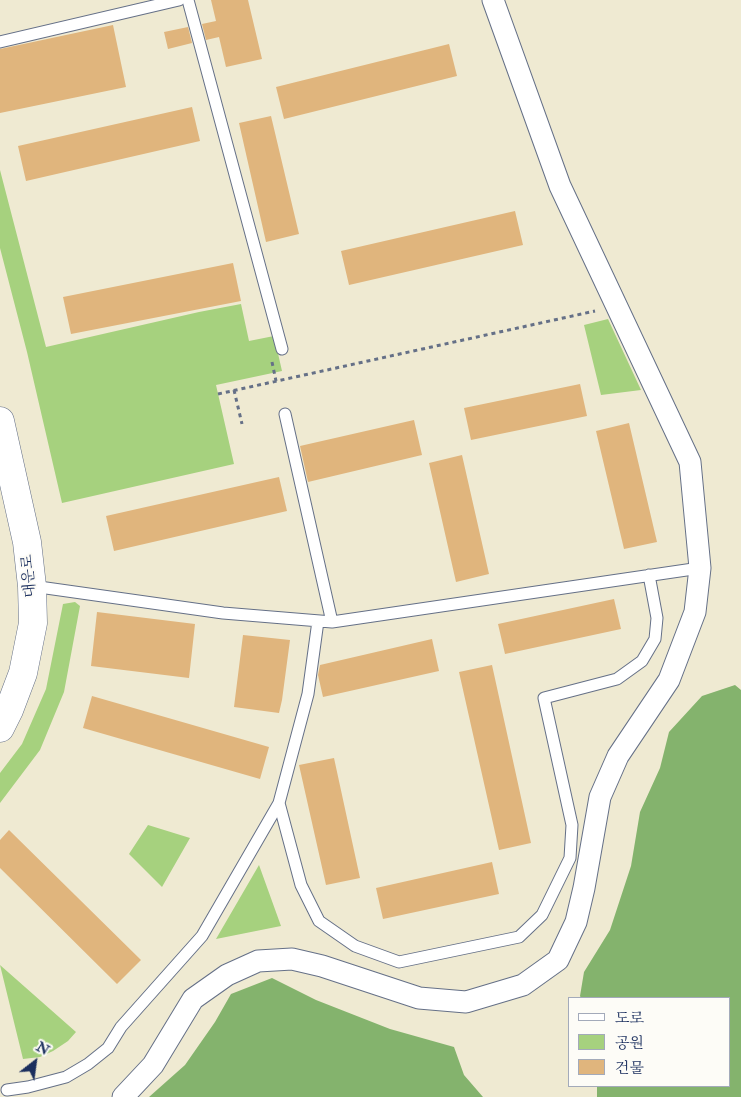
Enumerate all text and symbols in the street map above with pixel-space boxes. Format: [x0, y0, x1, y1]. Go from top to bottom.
street label: 대운로 [19, 554, 41, 598]
legend [568, 997, 731, 1087]
text: 도로 [615, 1009, 644, 1028]
text: 공원 [615, 1034, 644, 1053]
north arrow [10, 1037, 60, 1087]
text: N [33, 1038, 52, 1059]
text: 건물 [615, 1059, 644, 1078]

